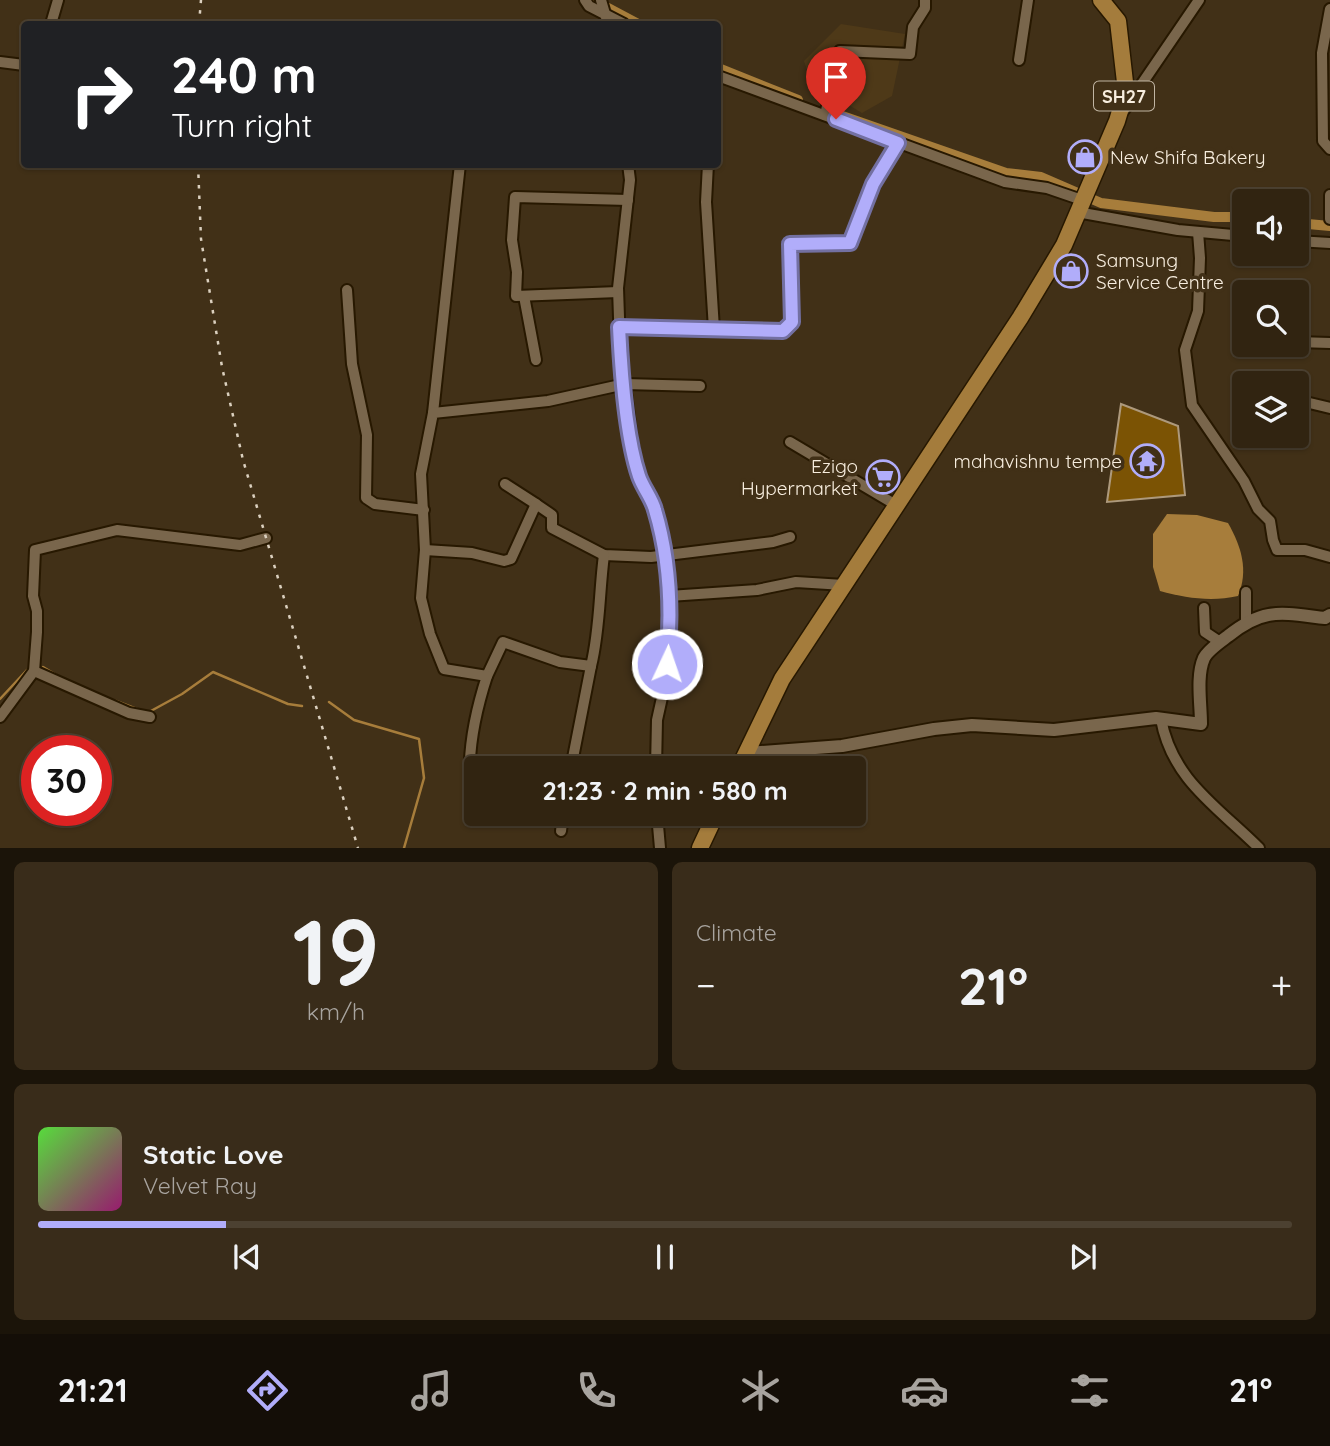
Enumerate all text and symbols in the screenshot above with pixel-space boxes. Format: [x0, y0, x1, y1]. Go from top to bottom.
text: 240 m [171, 44, 317, 105]
pin [806, 47, 866, 119]
icon: right [56, 49, 147, 140]
icon: arrive [817, 58, 855, 96]
road number: SH27 [1094, 82, 1154, 110]
text: Turn right [171, 105, 312, 145]
shop icon: New Shifa Bakery [1066, 138, 1104, 176]
place label: New Shifa Bakery [1110, 145, 1266, 169]
map controls [1232, 189, 1309, 448]
button: sound [1232, 189, 1309, 266]
place label: Samsung Service Centre [1096, 248, 1224, 294]
shop icon: Samsung Service Centre [1052, 252, 1090, 290]
button: search [1232, 280, 1309, 357]
button: layers [1232, 371, 1309, 448]
temple icon: mahavishnu tempe [1128, 442, 1166, 480]
place label: mahavishnu tempe [954, 449, 1122, 473]
place label: Ezigo Hypermarket [741, 454, 858, 500]
supermarket icon: Ezigo Hypermarket [864, 458, 902, 496]
position arrow [630, 627, 704, 701]
speed limit sign: 30 [21, 735, 112, 826]
text: 21:23 · 2 min · 580 m [542, 774, 788, 807]
text: 19 [292, 894, 380, 1008]
text: Climate [696, 918, 777, 947]
text: 21° [958, 953, 1028, 1018]
text: − [696, 961, 716, 1009]
text: + [1271, 961, 1292, 1009]
text: km/h [307, 997, 365, 1026]
text: Static Love [143, 1138, 284, 1171]
text: Velvet Ray [143, 1171, 257, 1200]
icon: previous [228, 1238, 266, 1276]
icon: pause [646, 1238, 684, 1276]
icon: next [1064, 1238, 1102, 1276]
icon: directions [243, 1366, 292, 1415]
icon: music [407, 1366, 456, 1415]
icon: phone [572, 1366, 621, 1415]
icon: climate [736, 1366, 785, 1415]
icon: car [900, 1366, 949, 1415]
icon: filters [1065, 1366, 1114, 1415]
text: 21:21 [58, 1370, 128, 1410]
text: 21° [1229, 1370, 1272, 1410]

